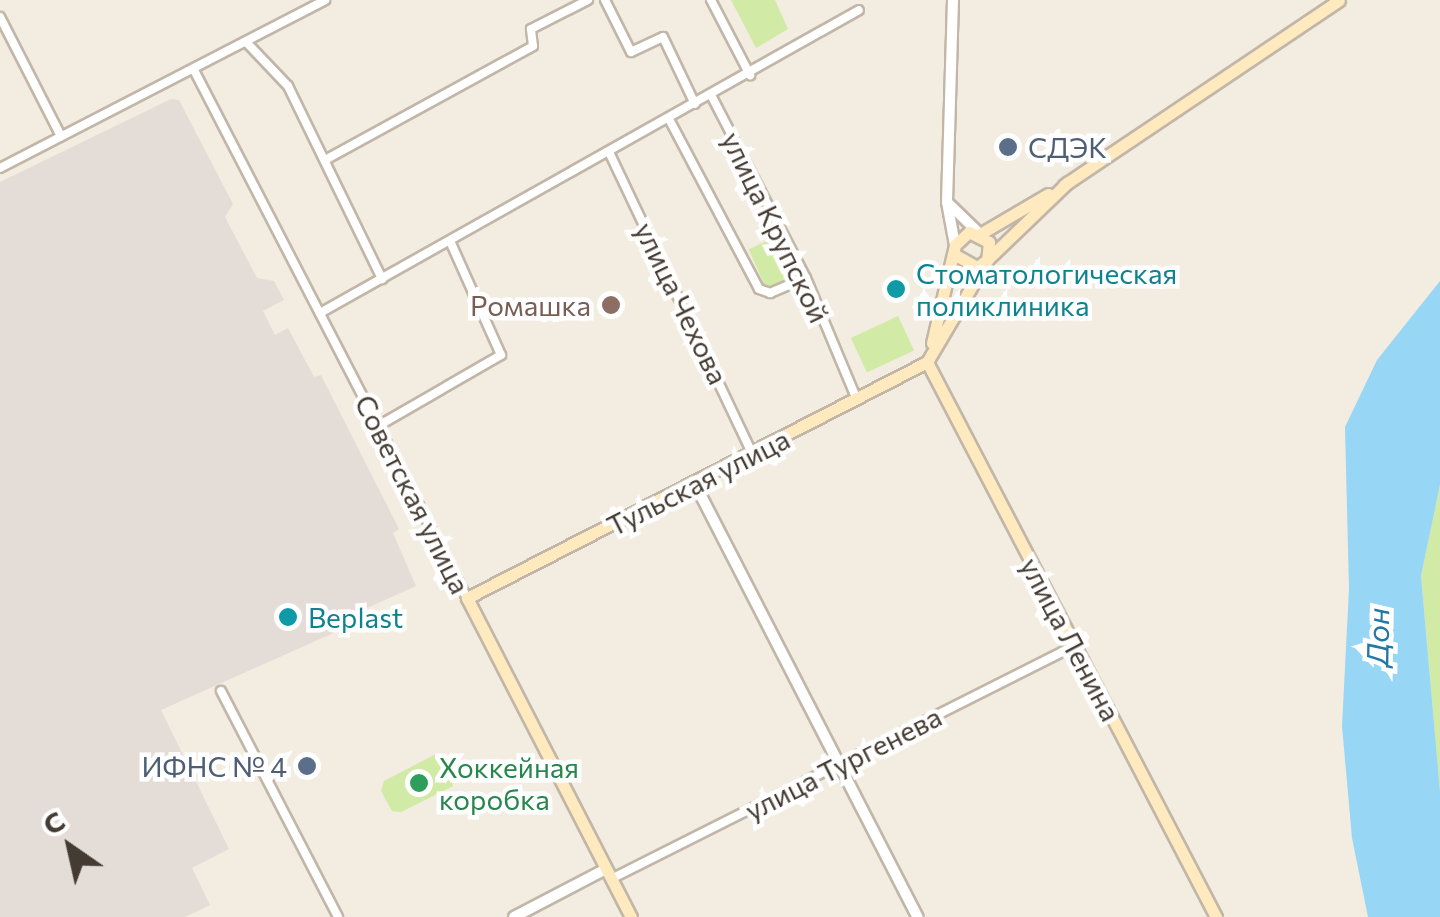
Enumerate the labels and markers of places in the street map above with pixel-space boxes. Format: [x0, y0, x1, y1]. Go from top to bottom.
place label: СДЭК [1028, 130, 1107, 164]
marker: СДЭК [997, 136, 1019, 158]
place label: Стоматологическая поликлиника [916, 256, 1177, 322]
marker: Стоматологическая поликлиника [885, 278, 907, 300]
place label: Ромашка [470, 288, 591, 322]
marker: Ромашка [600, 294, 622, 316]
place label: Beplast [308, 600, 403, 634]
marker: Beplast [277, 606, 299, 628]
place label: ИФНС № 4 [141, 749, 287, 783]
place label: Хоккейная коробка [439, 750, 579, 816]
marker: ИФНС № 4 [296, 755, 318, 777]
marker: Хоккейная коробка [408, 772, 430, 794]

